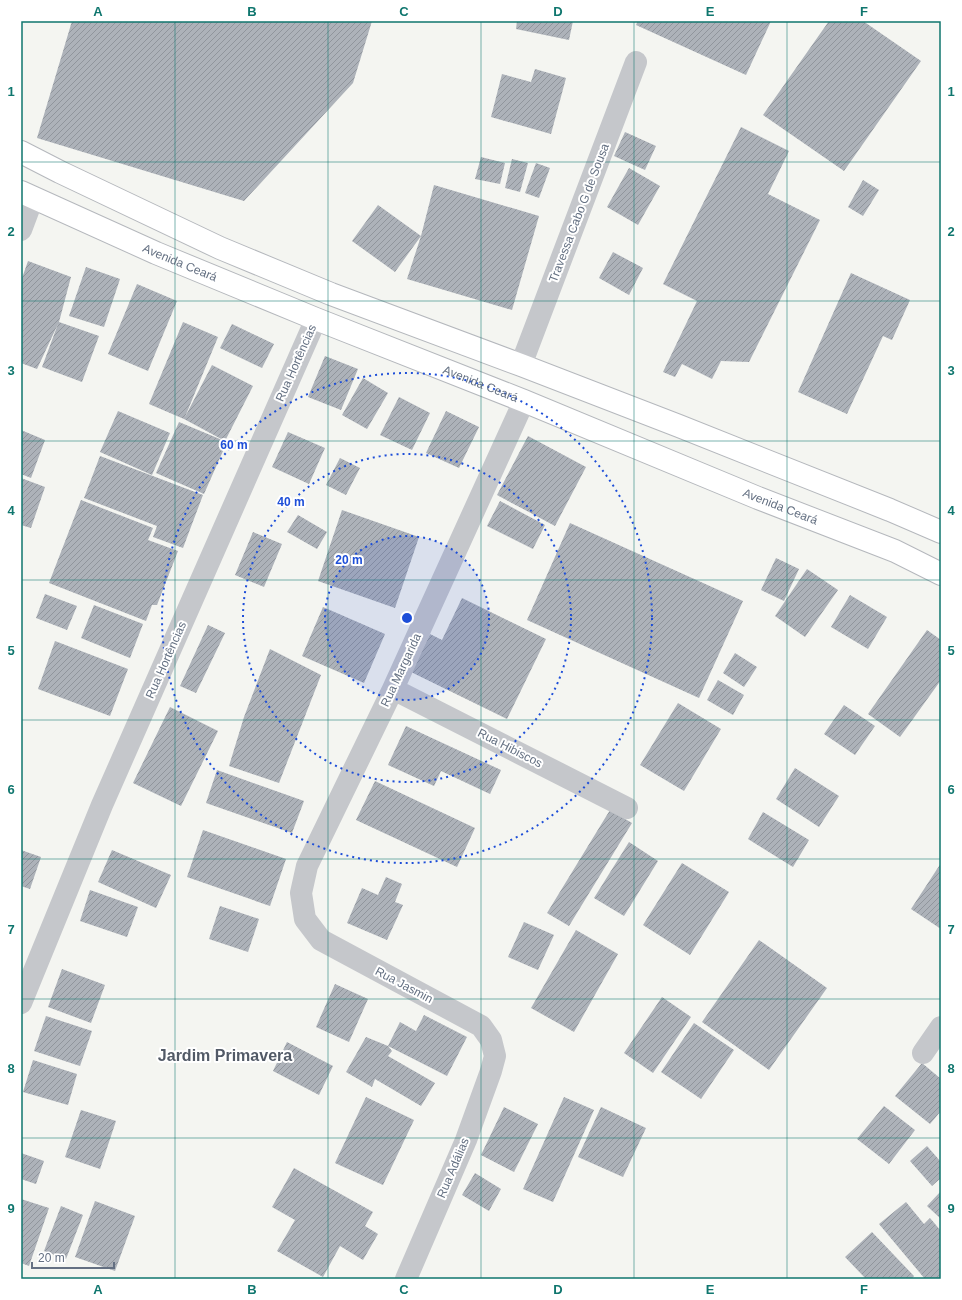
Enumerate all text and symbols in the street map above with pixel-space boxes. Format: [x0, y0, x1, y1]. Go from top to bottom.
text: A [93, 4, 103, 19]
text: B [247, 4, 257, 19]
text: C [399, 4, 409, 19]
text: D [553, 4, 563, 19]
text: E [706, 4, 715, 19]
text: F [860, 4, 868, 19]
text: 1 [7, 84, 15, 99]
text: 1 [947, 84, 955, 99]
street label: Travessa Cabo G de Sousa [546, 141, 612, 284]
text: 2 [7, 224, 15, 239]
text: 2 [947, 224, 955, 239]
street label: Avenida Ceará [141, 241, 220, 285]
street label: Rua Hortências [273, 322, 319, 404]
text: 3 [7, 363, 15, 378]
street label: Avenida Ceará [441, 363, 520, 405]
text: 3 [947, 363, 955, 378]
text: 60 m [220, 438, 248, 452]
street label: Avenida Ceará [741, 485, 820, 528]
text: 40 m [277, 495, 305, 509]
text: 4 [7, 503, 15, 518]
text: 4 [947, 503, 955, 518]
text: 20 m [335, 553, 363, 567]
centre of rings [400, 611, 414, 625]
street label: Rua Hortências [143, 619, 189, 701]
street label: Rua Margarida [378, 631, 424, 709]
text: 5 [7, 643, 15, 658]
text: 5 [947, 643, 955, 658]
street label: Rua Hibiscos [475, 726, 545, 770]
text: 6 [7, 782, 15, 797]
text: 6 [947, 782, 955, 797]
text: 7 [7, 922, 15, 937]
text: 7 [947, 922, 955, 937]
street label: Rua Jasmin [373, 964, 435, 1006]
district label: Jardim Primavera [158, 1047, 292, 1064]
text: 8 [7, 1061, 15, 1076]
text: 8 [947, 1061, 955, 1076]
street label: Rua Adálias [434, 1136, 472, 1200]
text: 9 [7, 1201, 15, 1216]
text: 9 [947, 1201, 955, 1216]
scale bar [32, 1244, 114, 1270]
text: 20 m [38, 1251, 65, 1265]
text: A [93, 1282, 103, 1297]
text: B [247, 1282, 257, 1297]
text: C [399, 1282, 409, 1297]
text: D [553, 1282, 563, 1297]
text: E [706, 1282, 715, 1297]
text: F [860, 1282, 868, 1297]

